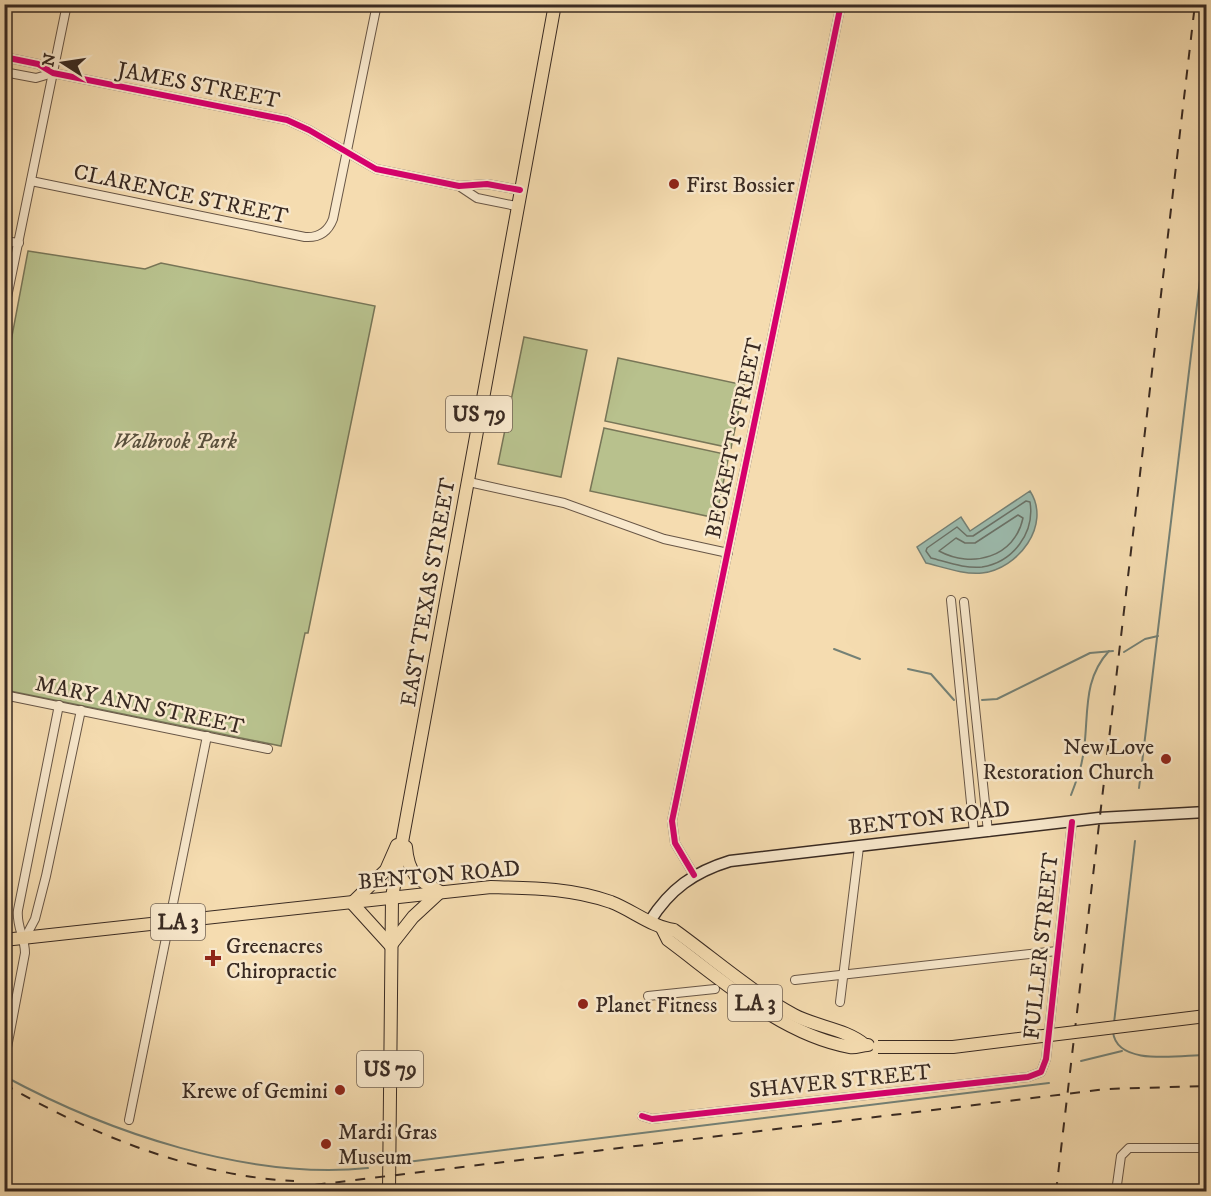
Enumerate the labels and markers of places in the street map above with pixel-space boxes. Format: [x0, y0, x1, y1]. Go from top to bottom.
place label: First Bossier [686, 172, 796, 199]
marker: First Bossier [667, 177, 681, 191]
place label: New Love Restoration Church [982, 734, 1154, 786]
marker: New Love Restoration Church [1159, 752, 1173, 766]
place label: Greenacres Chiropractic [226, 933, 337, 985]
marker: Greenacres Chiropractic [204, 949, 222, 967]
place label: Planet Fitness [595, 992, 717, 1019]
marker: Planet Fitness [576, 997, 590, 1011]
place label: Krewe of Gemini [181, 1078, 328, 1105]
marker: Krewe of Gemini [333, 1083, 347, 1097]
place label: Mardi Gras Museum [338, 1119, 437, 1171]
marker: Mardi Gras Museum [319, 1137, 333, 1151]

